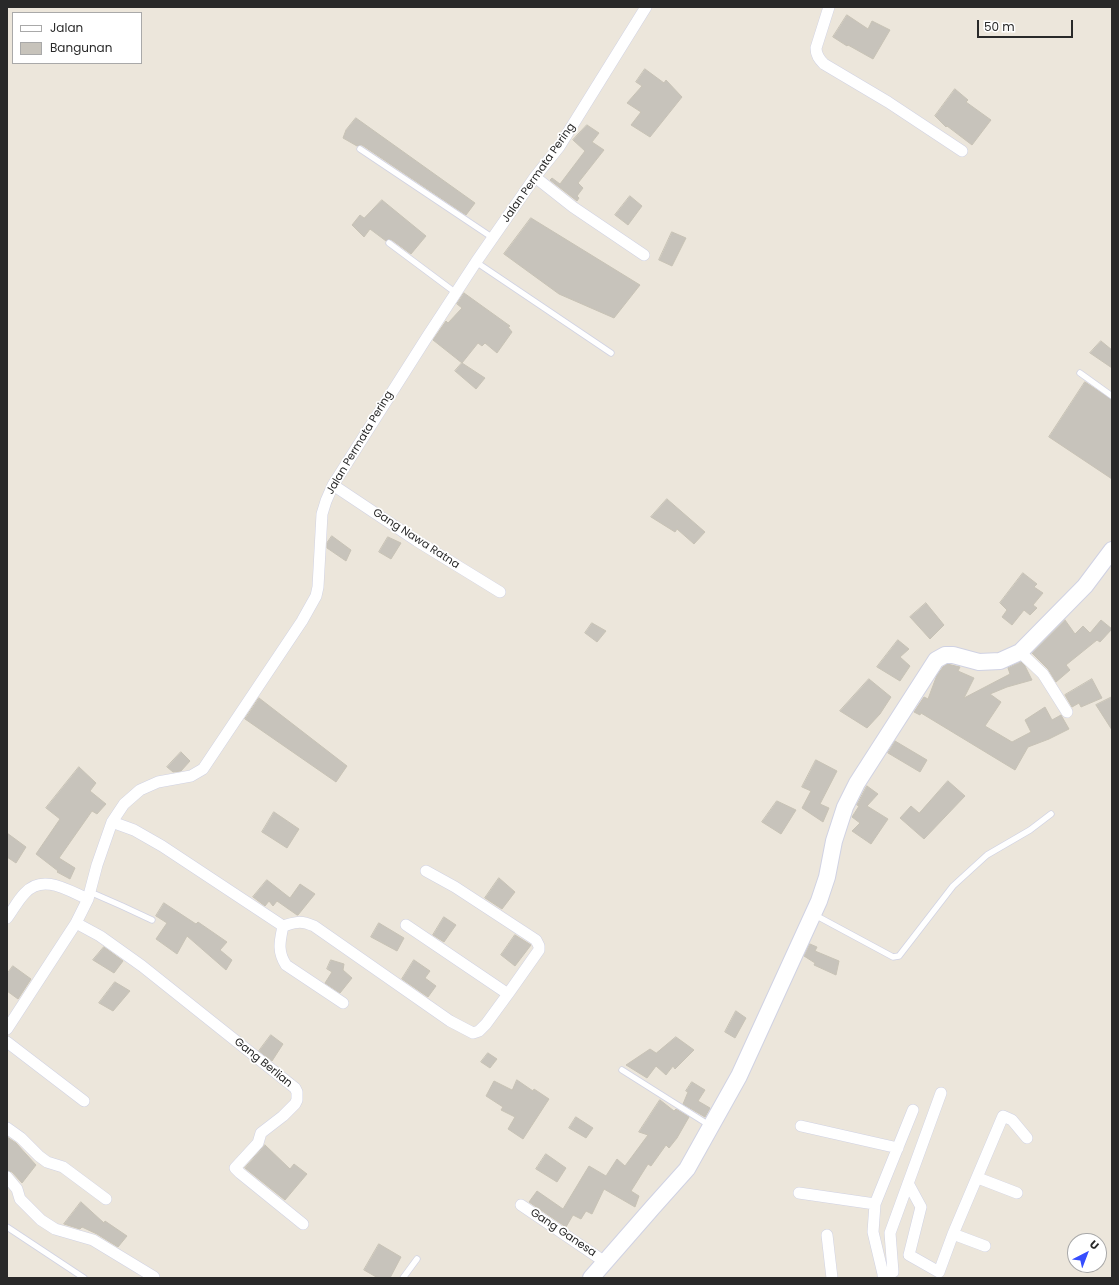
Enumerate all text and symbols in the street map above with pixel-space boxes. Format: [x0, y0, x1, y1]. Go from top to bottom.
legend [12, 12, 142, 64]
scale bar [979, 12, 1075, 38]
text: 50 m [984, 18, 1015, 35]
text: Jalan [50, 19, 83, 36]
text: Bangunan [50, 39, 112, 56]
street label: Jalan Permata Pering [500, 121, 578, 225]
street label: Jalan Permata Pering [324, 389, 396, 497]
street label: Gang Nawa Ratna [370, 506, 462, 572]
street label: Gang Berlian [231, 1036, 295, 1090]
street label: Gang Ganesa [528, 1206, 598, 1260]
north arrow [1067, 1233, 1107, 1273]
text: U [1086, 1236, 1103, 1253]

